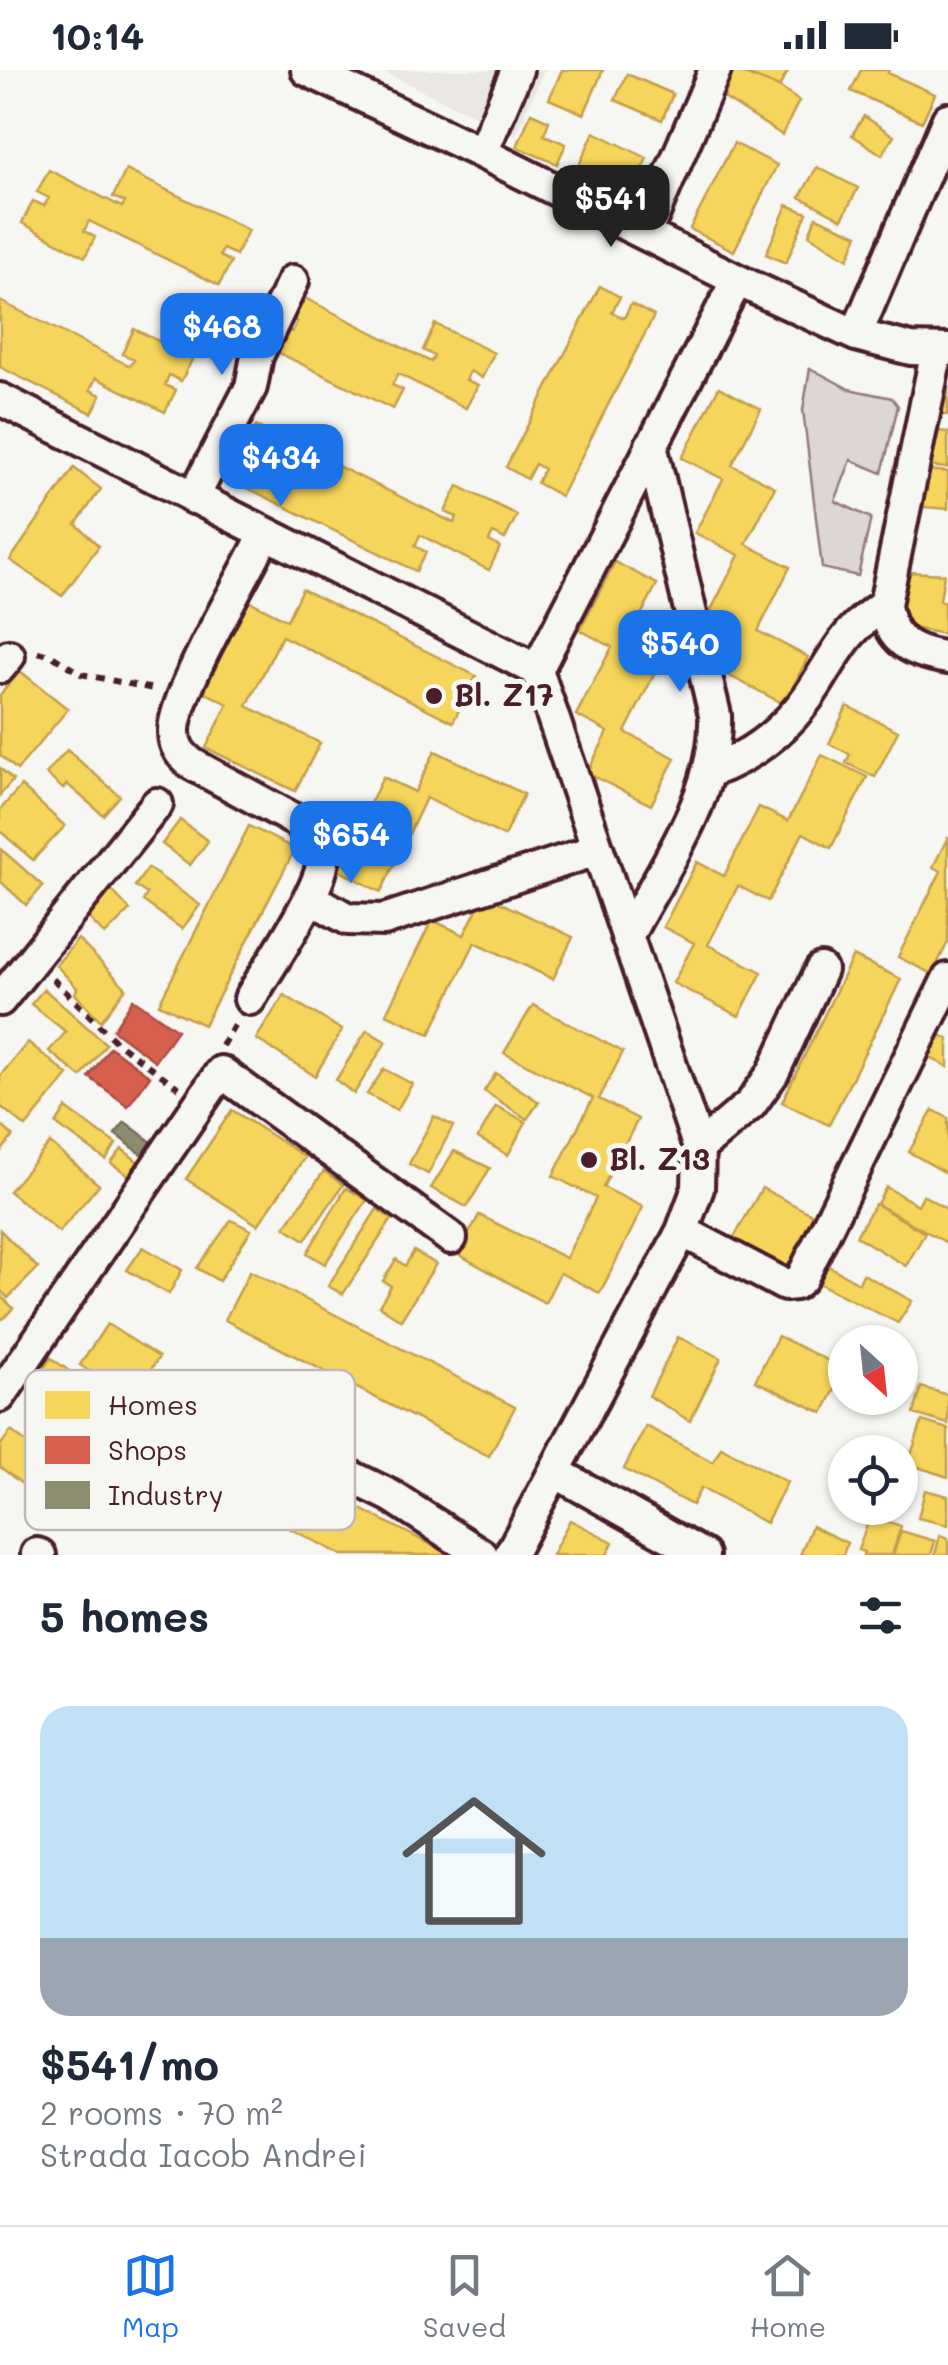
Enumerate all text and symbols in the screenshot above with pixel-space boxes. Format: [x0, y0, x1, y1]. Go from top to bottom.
text: 10:14 [50, 10, 144, 60]
pin: $541 [552, 165, 670, 250]
text: $541 [575, 176, 647, 218]
pin: $468 [163, 293, 281, 378]
text: $468 [182, 304, 262, 346]
pin: $434 [222, 424, 340, 509]
text: $434 [241, 435, 321, 477]
pin: $540 [621, 610, 739, 695]
text: $540 [640, 621, 720, 663]
place label: Bl. Z17 [454, 674, 554, 714]
marker: Bl. Z17 [423, 685, 445, 707]
pin: $654 [292, 801, 410, 886]
text: $654 [312, 812, 390, 854]
place label: Bl. Z13 [609, 1138, 710, 1178]
marker: Bl. Z13 [578, 1149, 600, 1171]
north arrow [828, 1325, 918, 1415]
map controls [828, 1325, 918, 1525]
legend [25, 1370, 355, 1530]
text: Homes [108, 1386, 198, 1422]
text: Shops [108, 1431, 187, 1467]
button: locate [828, 1435, 918, 1525]
text: Industry [108, 1476, 223, 1512]
text: 5 homes [40, 1588, 209, 1643]
icon: filters [853, 1588, 908, 1643]
icon: home [384, 1771, 564, 1951]
text: $541/mo [40, 2036, 219, 2091]
text: 2 rooms · 70 m² [40, 2091, 283, 2133]
text: Strada Iacob Andrei [40, 2133, 367, 2175]
tab: Map [122, 2248, 179, 2344]
tab: Saved [423, 2248, 506, 2344]
tab: Home [750, 2248, 826, 2344]

